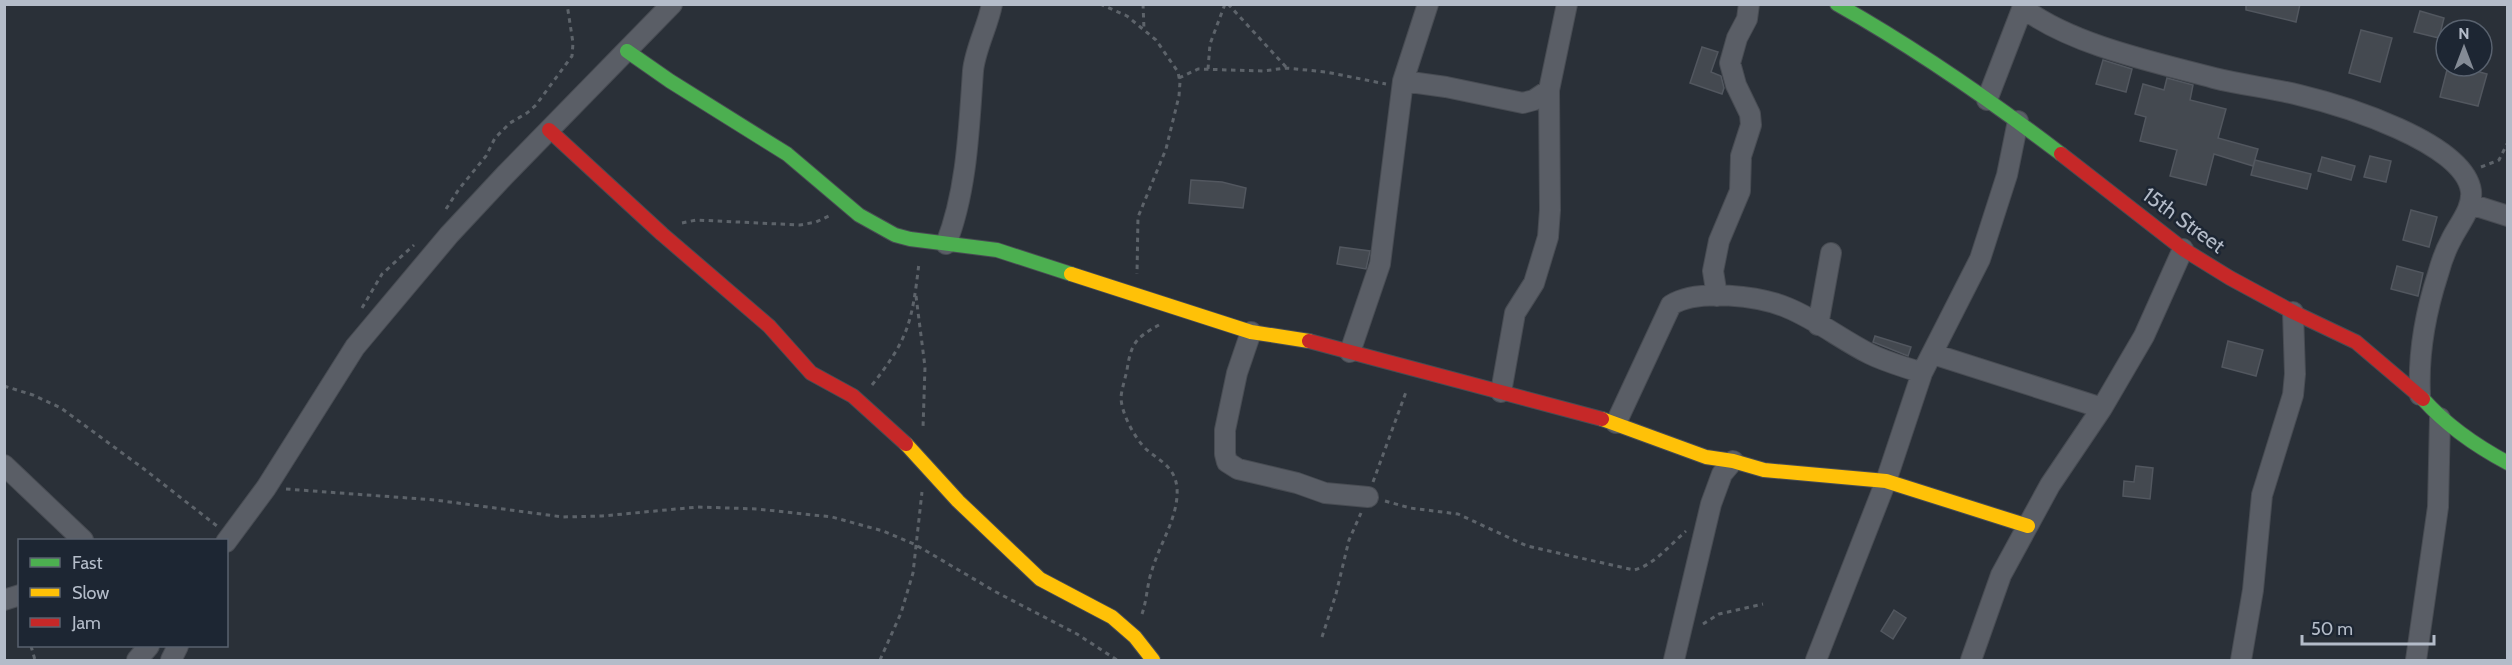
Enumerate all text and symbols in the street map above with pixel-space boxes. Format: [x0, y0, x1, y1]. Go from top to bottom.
north arrow [2434, 18, 2494, 78]
text: N [2458, 24, 2470, 43]
street label: 15th Street [2138, 182, 2230, 258]
legend [18, 539, 228, 647]
text: Fast [72, 552, 103, 574]
text: Slow [72, 582, 109, 604]
scale bar [2302, 608, 2434, 646]
text: Jam [71, 612, 101, 634]
text: 50 m [2311, 618, 2353, 640]

